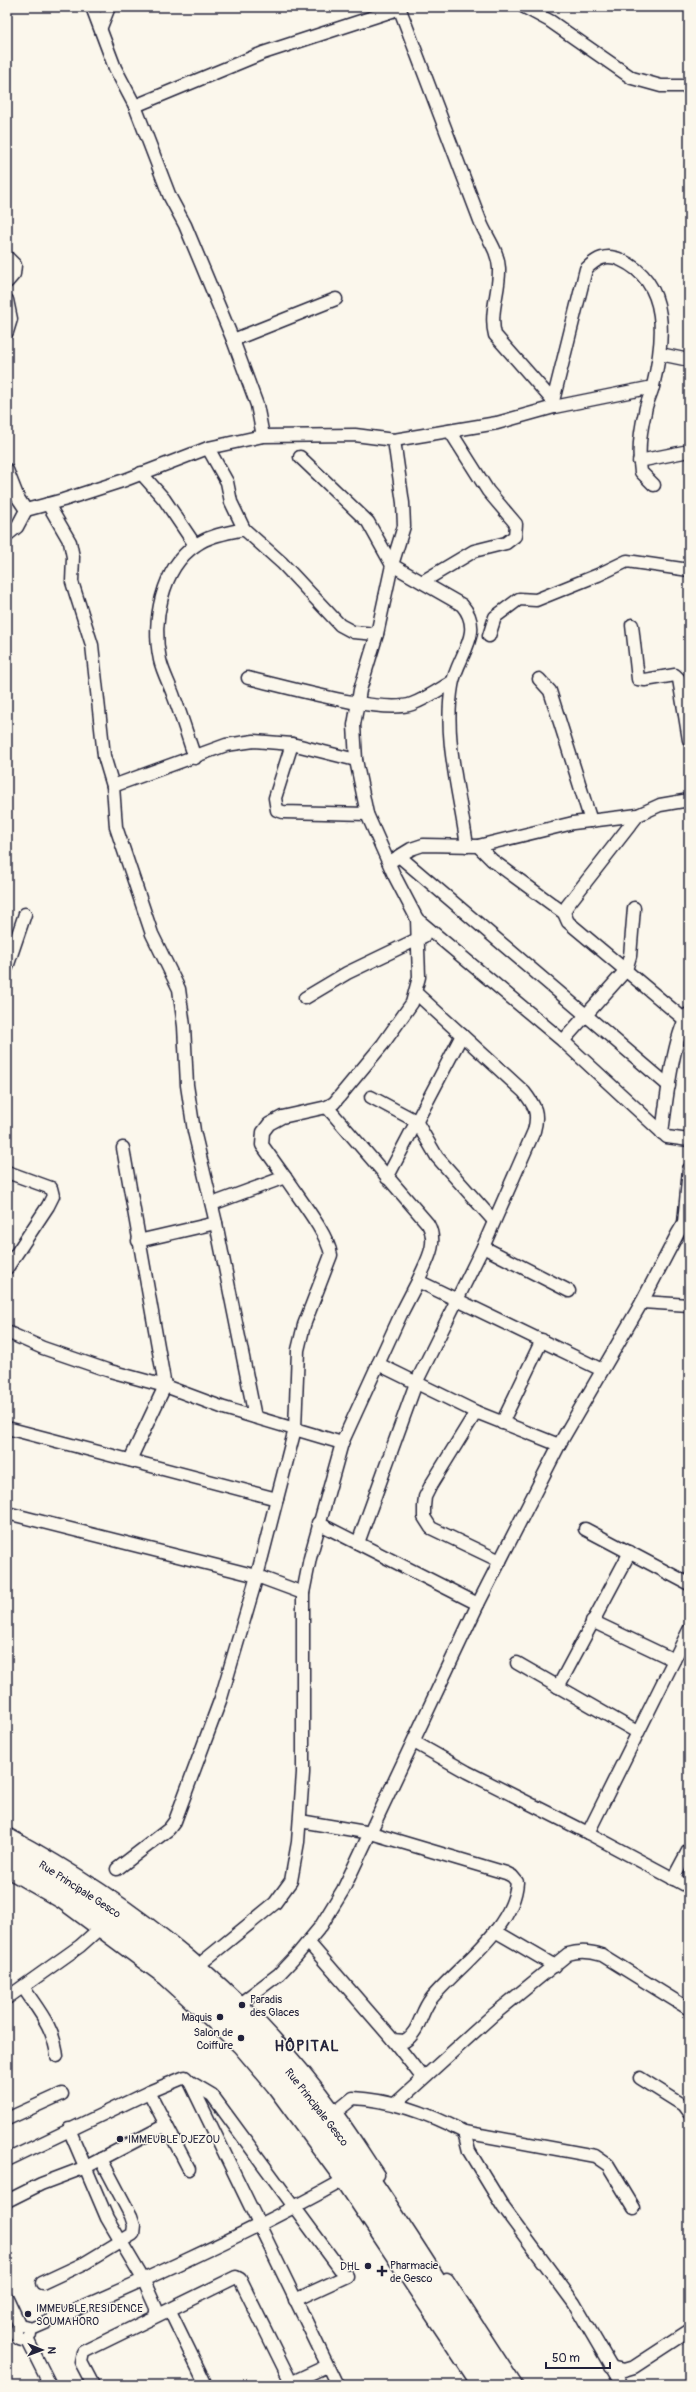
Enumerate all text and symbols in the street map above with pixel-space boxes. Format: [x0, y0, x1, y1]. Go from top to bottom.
street label: Rue Principale Gesco [36, 1858, 123, 1921]
place label: Paradis des Glaces [250, 1993, 299, 2019]
marker: Paradis des Glaces [237, 2000, 247, 2010]
place label: Maquis [181, 2011, 212, 2024]
marker: Maquis [215, 2012, 225, 2022]
place label: Salon de Coiffure [194, 2026, 234, 2052]
marker: Salon de Coiffure [236, 2033, 246, 2043]
district label: HÔPITAL [274, 2037, 340, 2056]
street label: Rue Principale Gesco [282, 2066, 351, 2149]
place label: IMMEUBLE DJEZOU [128, 2133, 220, 2146]
marker: IMMEUBLE DJEZOU [115, 2134, 125, 2144]
place label: Pharmacie de Gesco [390, 2259, 439, 2285]
place label: DHL [340, 2260, 360, 2273]
marker: DHL [363, 2261, 373, 2271]
marker: Pharmacie de Gesco [377, 2266, 387, 2276]
place label: IMMEUBLE RESIDENCE SOUMAHORO [36, 2302, 143, 2328]
marker: IMMEUBLE RESIDENCE SOUMAHORO [23, 2309, 33, 2319]
north arrow [22, 2330, 62, 2370]
scale bar [546, 2344, 610, 2370]
text: N [45, 2346, 58, 2355]
text: 50 m [552, 2351, 580, 2366]

